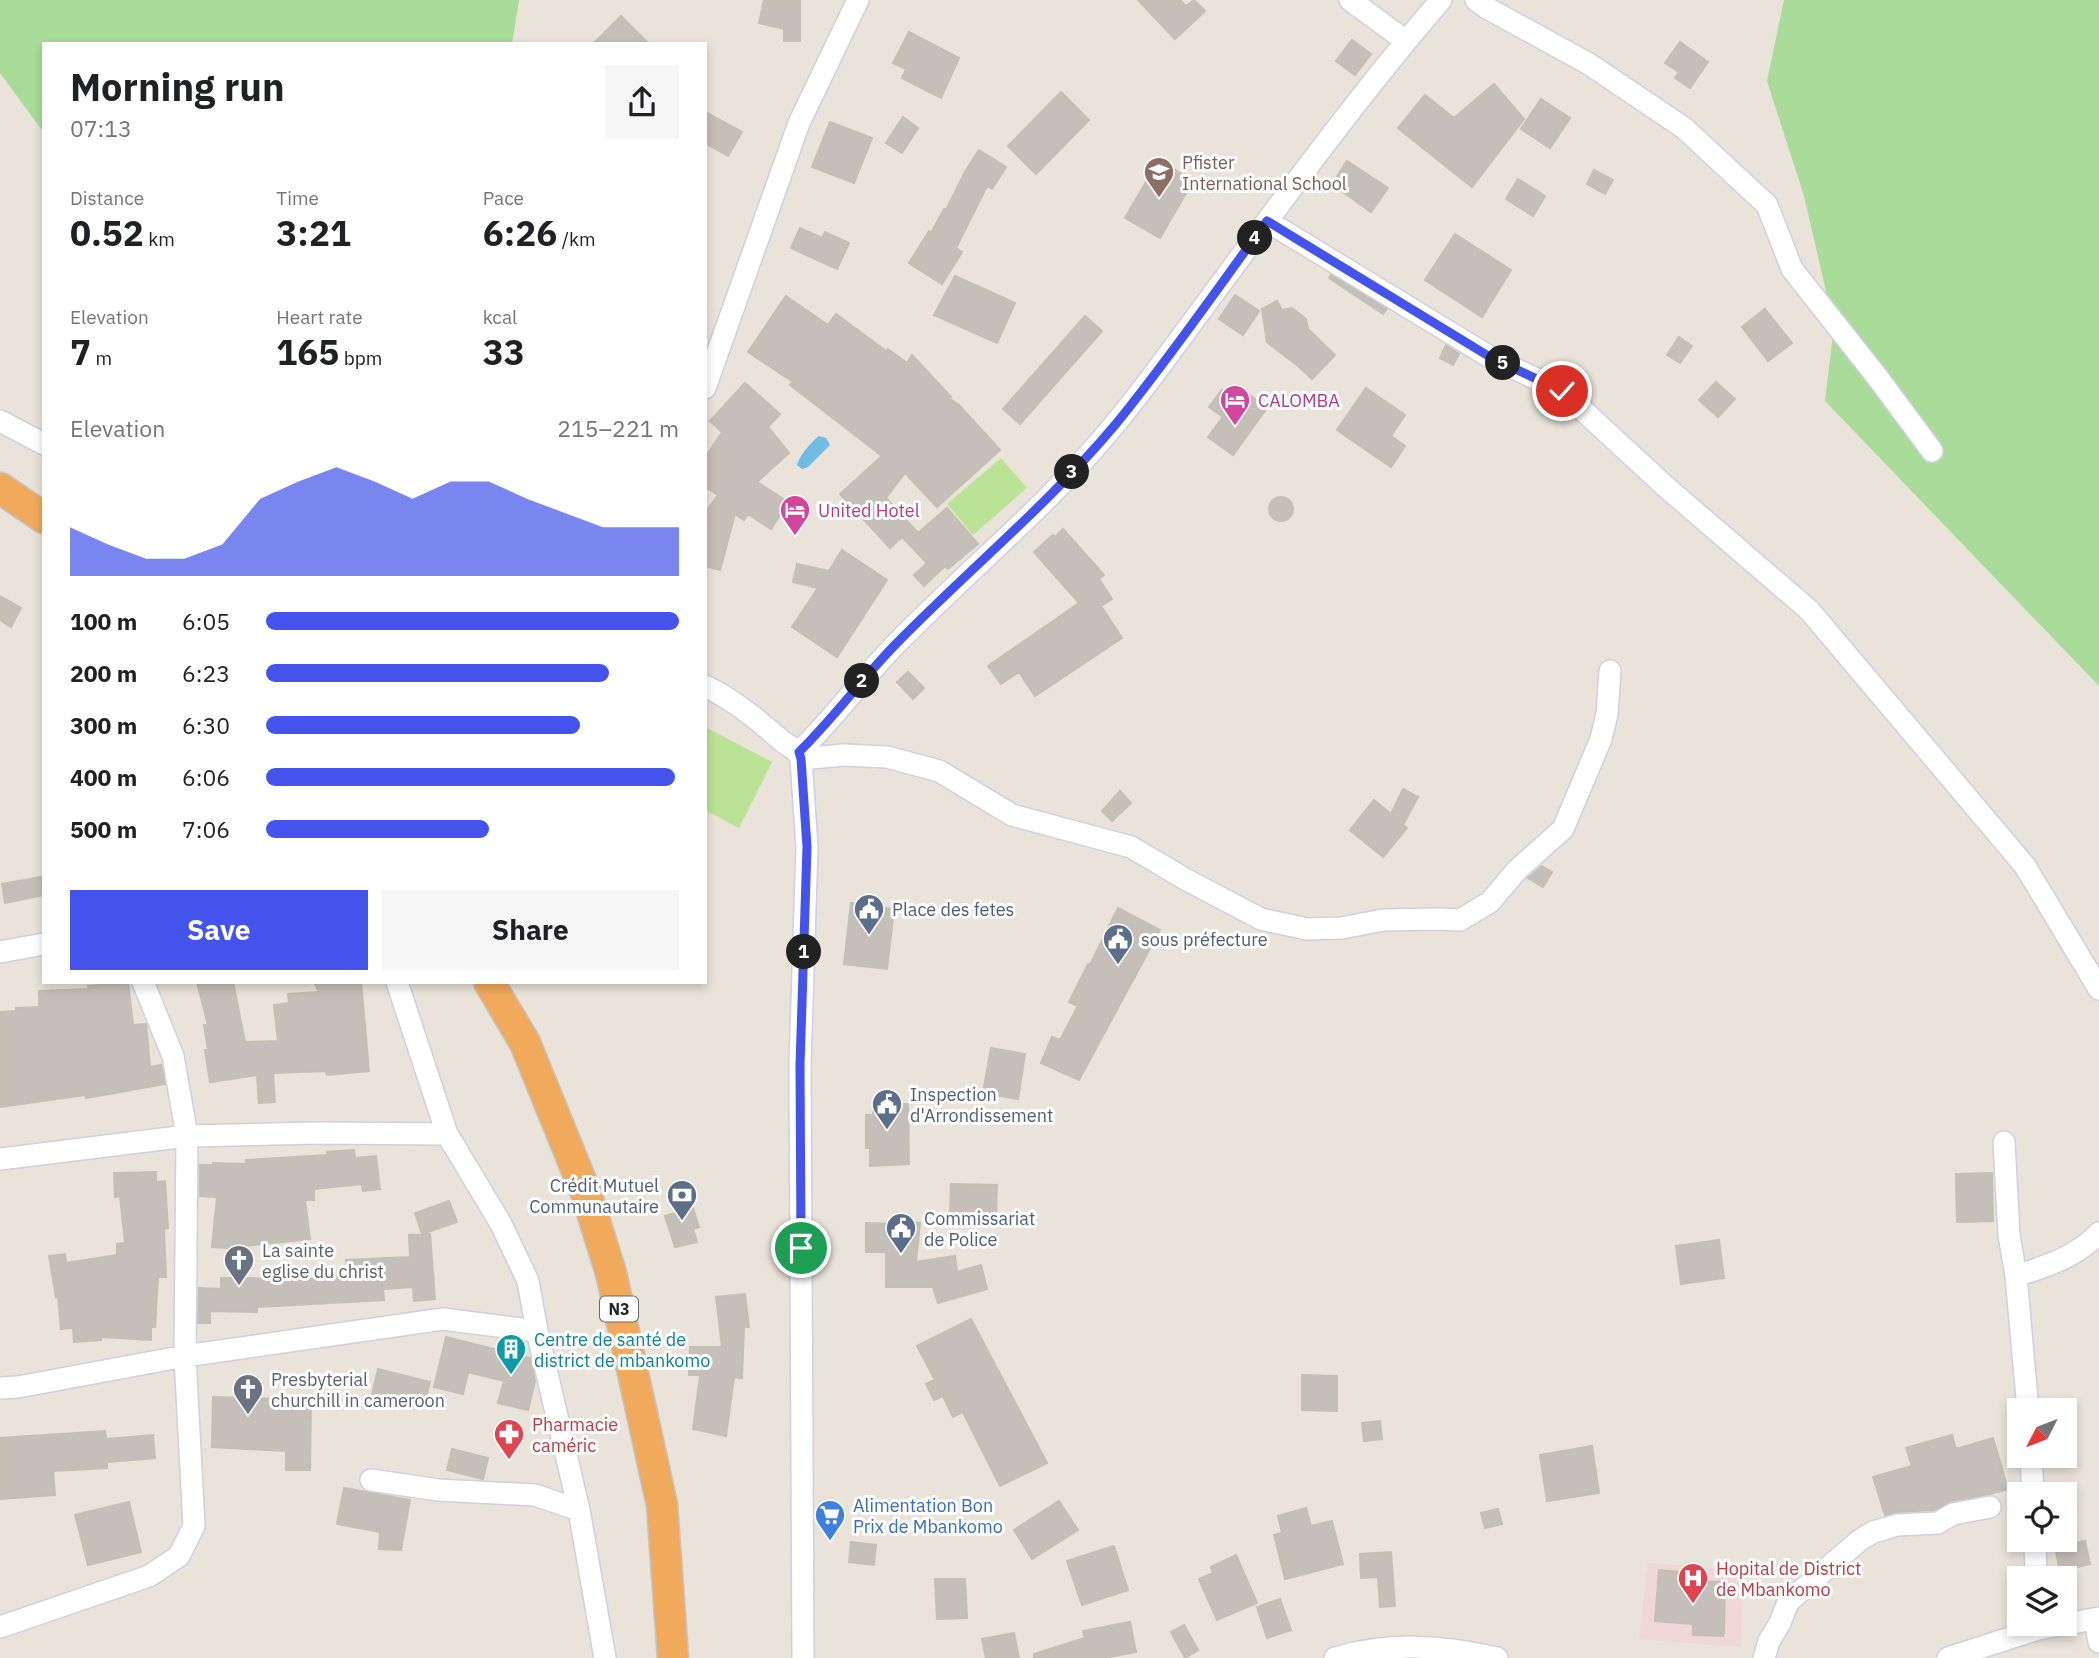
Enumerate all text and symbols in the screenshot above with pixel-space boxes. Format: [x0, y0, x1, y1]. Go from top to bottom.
text: Morning run [70, 62, 285, 111]
button: share [605, 65, 679, 139]
text: 07:13 [70, 113, 132, 143]
place label: Pfister International School [1182, 151, 1347, 195]
school or university icon: Pfister International School [1142, 155, 1176, 199]
text: Distance [70, 186, 144, 210]
text: Time [276, 186, 319, 210]
text: Pace [483, 186, 524, 210]
text: 0.52 [70, 210, 144, 256]
text: 3:21 [276, 210, 351, 256]
text: 6:26 [483, 210, 557, 256]
pin: 4 [1238, 220, 1272, 256]
text: 4 [1249, 225, 1260, 249]
text: km [144, 227, 175, 251]
text: /km [557, 227, 596, 251]
text: Elevation [70, 305, 149, 329]
text: Heart rate [276, 305, 363, 329]
text: kcal [483, 305, 517, 329]
text: 7 [70, 329, 91, 375]
text: 165 [276, 329, 339, 375]
text: 33 [483, 329, 525, 375]
text: m [91, 346, 112, 370]
text: bpm [339, 346, 382, 370]
pin: 5 [1486, 346, 1520, 380]
text: 5 [1497, 350, 1508, 374]
pin [1532, 361, 1592, 421]
icon: check [1543, 372, 1581, 410]
hotel icon: CALOMBA [1218, 383, 1252, 427]
place label: CALOMBA [1258, 389, 1340, 412]
text: Elevation [70, 413, 165, 443]
text: 215–221 m [557, 413, 679, 443]
pin: 3 [1054, 454, 1090, 490]
text: 3 [1066, 459, 1077, 483]
hotel icon: United Hotel [778, 493, 812, 537]
place label: United Hotel [818, 499, 920, 522]
text: 100 m [70, 606, 137, 636]
text: 6:05 [182, 606, 230, 636]
text: 200 m [70, 658, 137, 688]
text: 6:23 [182, 658, 230, 688]
pin: 2 [844, 664, 880, 698]
text: 2 [856, 668, 867, 692]
text: 300 m [70, 710, 137, 740]
text: 6:30 [182, 710, 230, 740]
text: 400 m [70, 762, 137, 792]
text: 6:06 [182, 762, 230, 792]
text: 500 m [70, 814, 137, 844]
text: 7:06 [182, 814, 230, 844]
button: Save [70, 890, 368, 970]
button: Share [382, 890, 679, 970]
public building icon: Place des fetes [852, 892, 886, 936]
place label: Place des fetes [892, 898, 1014, 921]
public building icon: sous préfecture [1101, 922, 1135, 966]
place label: sous préfecture [1141, 928, 1268, 951]
pin: 1 [786, 934, 822, 970]
text: 1 [798, 939, 809, 963]
place label: Inspection d'Arrondissement [910, 1083, 1053, 1127]
public building icon: Inspection d'Arrondissement [870, 1087, 904, 1131]
place label: Crédit Mutuel Communautaire [529, 1174, 659, 1218]
bank icon: Crédit Mutuel Communautaire [665, 1178, 699, 1222]
place label: Commissariat de Police [924, 1207, 1035, 1251]
public building icon: Commissariat de Police [884, 1211, 918, 1255]
pin [771, 1218, 831, 1278]
icon: arrive [782, 1229, 820, 1267]
place label: La sainte eglise du christ [262, 1239, 384, 1283]
church icon: La sainte eglise du christ [222, 1243, 256, 1287]
road number: N3 [600, 1296, 638, 1322]
place label: Centre de santé de district de mbankomo [534, 1328, 710, 1372]
building icon: Centre de santé de district de mbankomo [494, 1332, 528, 1376]
place label: Presbyterial churchill in cameroon [271, 1368, 445, 1412]
church icon: Presbyterial churchill in cameroon [231, 1372, 265, 1416]
north arrow [2007, 1398, 2077, 1468]
map controls [2007, 1398, 2077, 1636]
place label: Pharmacie caméric [532, 1413, 618, 1457]
pharmacy icon: Pharmacie caméric [492, 1417, 526, 1461]
button: locate [2007, 1482, 2077, 1552]
place label: Alimentation Bon Prix de Mbankomo [853, 1494, 1003, 1538]
supermarket icon: Alimentation Bon Prix de Mbankomo [813, 1498, 847, 1542]
place label: Hopital de District de Mbankomo [1716, 1557, 1861, 1601]
hospital icon: Hopital de District de Mbankomo [1676, 1561, 1710, 1605]
button: layers [2007, 1566, 2077, 1636]

